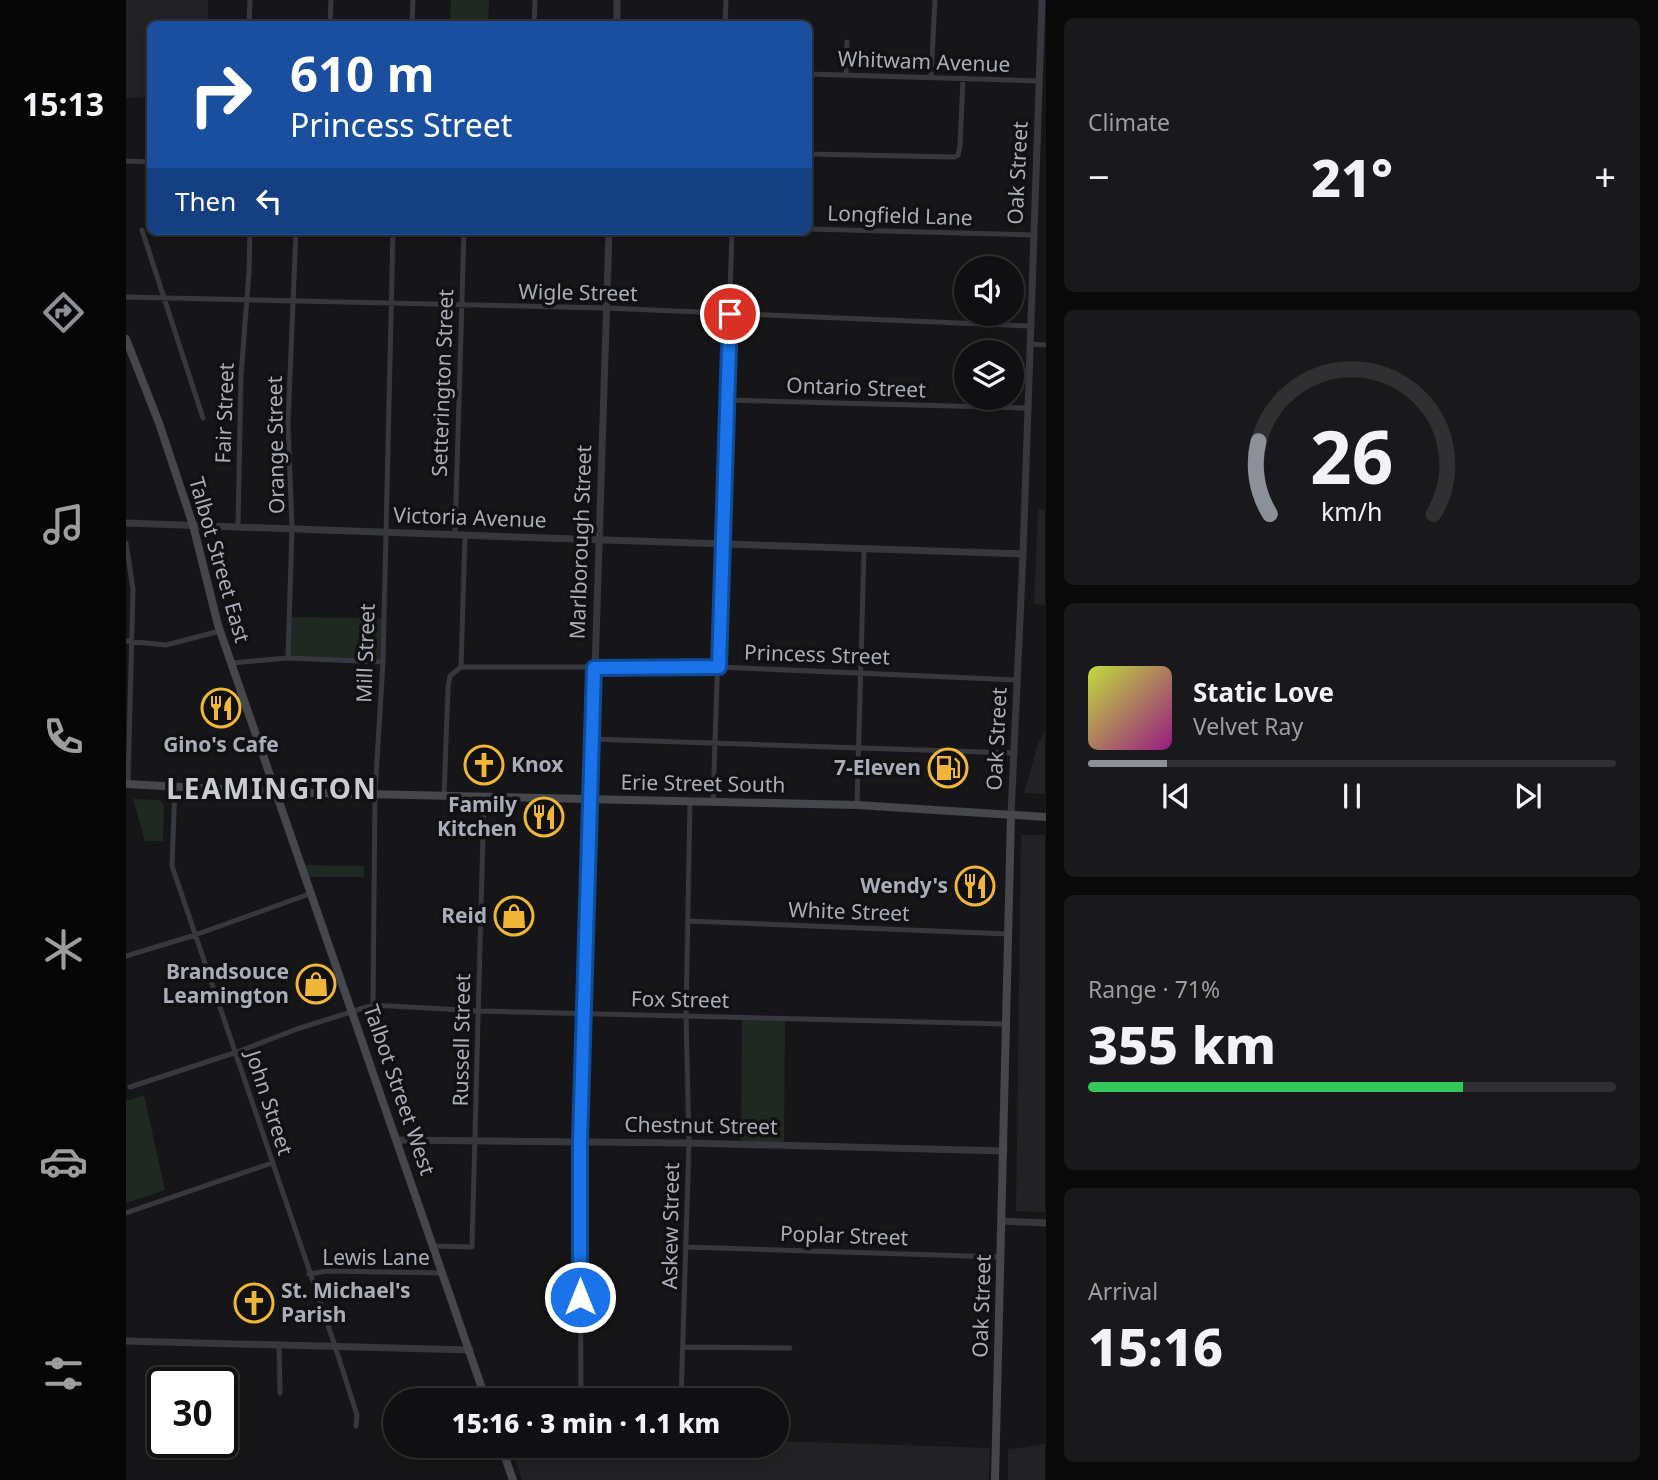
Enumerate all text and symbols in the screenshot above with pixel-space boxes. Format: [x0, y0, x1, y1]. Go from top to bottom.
text: 610 m [290, 40, 435, 106]
street label: Whitwam Avenue [837, 44, 1011, 78]
icon: right [175, 49, 266, 140]
text: 15:13 [22, 82, 104, 125]
text: Princess Street [290, 103, 512, 146]
text: Climate [1088, 106, 1170, 138]
street label: Oak Street [1000, 120, 1034, 225]
text: 21° [1311, 141, 1393, 212]
text: − [1088, 150, 1110, 202]
text: + [1594, 150, 1616, 202]
icon: left [250, 182, 288, 220]
text: Then [175, 183, 236, 219]
street label: Longfield Lane [827, 198, 973, 232]
map controls [954, 256, 1024, 410]
button: sound [954, 256, 1024, 326]
street label: Wigle Street [518, 277, 638, 307]
pin [700, 284, 760, 344]
icon: directions [39, 288, 88, 337]
street label: Setterington Street [425, 288, 459, 477]
icon: arrive [711, 295, 749, 333]
button: layers [954, 340, 1024, 410]
street label: Fair Street [208, 362, 240, 464]
street label: Ontario Street [786, 371, 927, 403]
street label: Orange Street [260, 375, 290, 514]
text: 26 [1310, 406, 1394, 505]
street label: Marlborough Street [563, 444, 597, 640]
street label: Talbot Street East [183, 474, 257, 646]
text: km/h [1321, 493, 1383, 527]
icon: music [39, 500, 88, 549]
street label: Victoria Avenue [393, 500, 547, 534]
street label: Mill Street [349, 602, 381, 703]
street label: Princess Street [744, 637, 891, 671]
text: Static Love [1193, 674, 1334, 710]
street label: Oak Street [979, 686, 1013, 791]
restaurant icon: Gino's Cafe [200, 687, 242, 729]
text: Velvet Ray [1193, 710, 1303, 742]
icon: phone [39, 712, 88, 761]
place label: Gino's Cafe [163, 730, 279, 758]
church icon: Knox [463, 744, 505, 786]
fuel station icon: 7-Eleven [927, 747, 969, 789]
place label: Knox [511, 750, 564, 778]
place label: 7-Eleven [834, 753, 921, 781]
street label: Erie Street South [620, 768, 786, 798]
district label: LEAMINGTON [166, 769, 378, 807]
icon: previous [1157, 777, 1195, 815]
icon: pause [1333, 777, 1371, 815]
icon: next [1509, 777, 1547, 815]
place label: Family Kitchen [437, 790, 517, 842]
restaurant icon: Family Kitchen [523, 796, 565, 838]
restaurant icon: Wendy's [954, 865, 996, 907]
place label: Wendy's [860, 871, 948, 899]
shop icon: Reid [493, 895, 535, 937]
street label: White Street [788, 895, 911, 927]
place label: Reid [441, 901, 487, 929]
icon: climate [39, 925, 88, 974]
place label: Brandsouce Leamington [163, 957, 289, 1009]
shop icon: Brandsouce Leamington [295, 963, 337, 1005]
street label: Russell Street [446, 973, 476, 1107]
text: Range · 71% [1088, 973, 1220, 1005]
street label: Fox Street [631, 984, 730, 1014]
street label: Talbot Street West [358, 1001, 442, 1179]
text: 355 km [1088, 1008, 1276, 1079]
street label: John Street [239, 1045, 300, 1159]
street label: Chestnut Street [624, 1110, 778, 1140]
icon: car [39, 1137, 88, 1186]
street label: Askew Street [655, 1162, 685, 1290]
street label: Poplar Street [779, 1219, 909, 1251]
street label: Lewis Lane [322, 1243, 430, 1271]
street label: Oak Street [965, 1253, 997, 1358]
position arrow [543, 1260, 617, 1334]
text: Arrival [1088, 1275, 1158, 1307]
place label: St. Michael's Parish [281, 1276, 411, 1328]
church icon: St. Michael's Parish [233, 1282, 275, 1324]
text: 15:16 [1088, 1310, 1223, 1381]
icon: filters [39, 1349, 88, 1398]
speed limit sign: 30 [147, 1367, 238, 1458]
text: 15:16 · 3 min · 1.1 km [452, 1405, 720, 1441]

